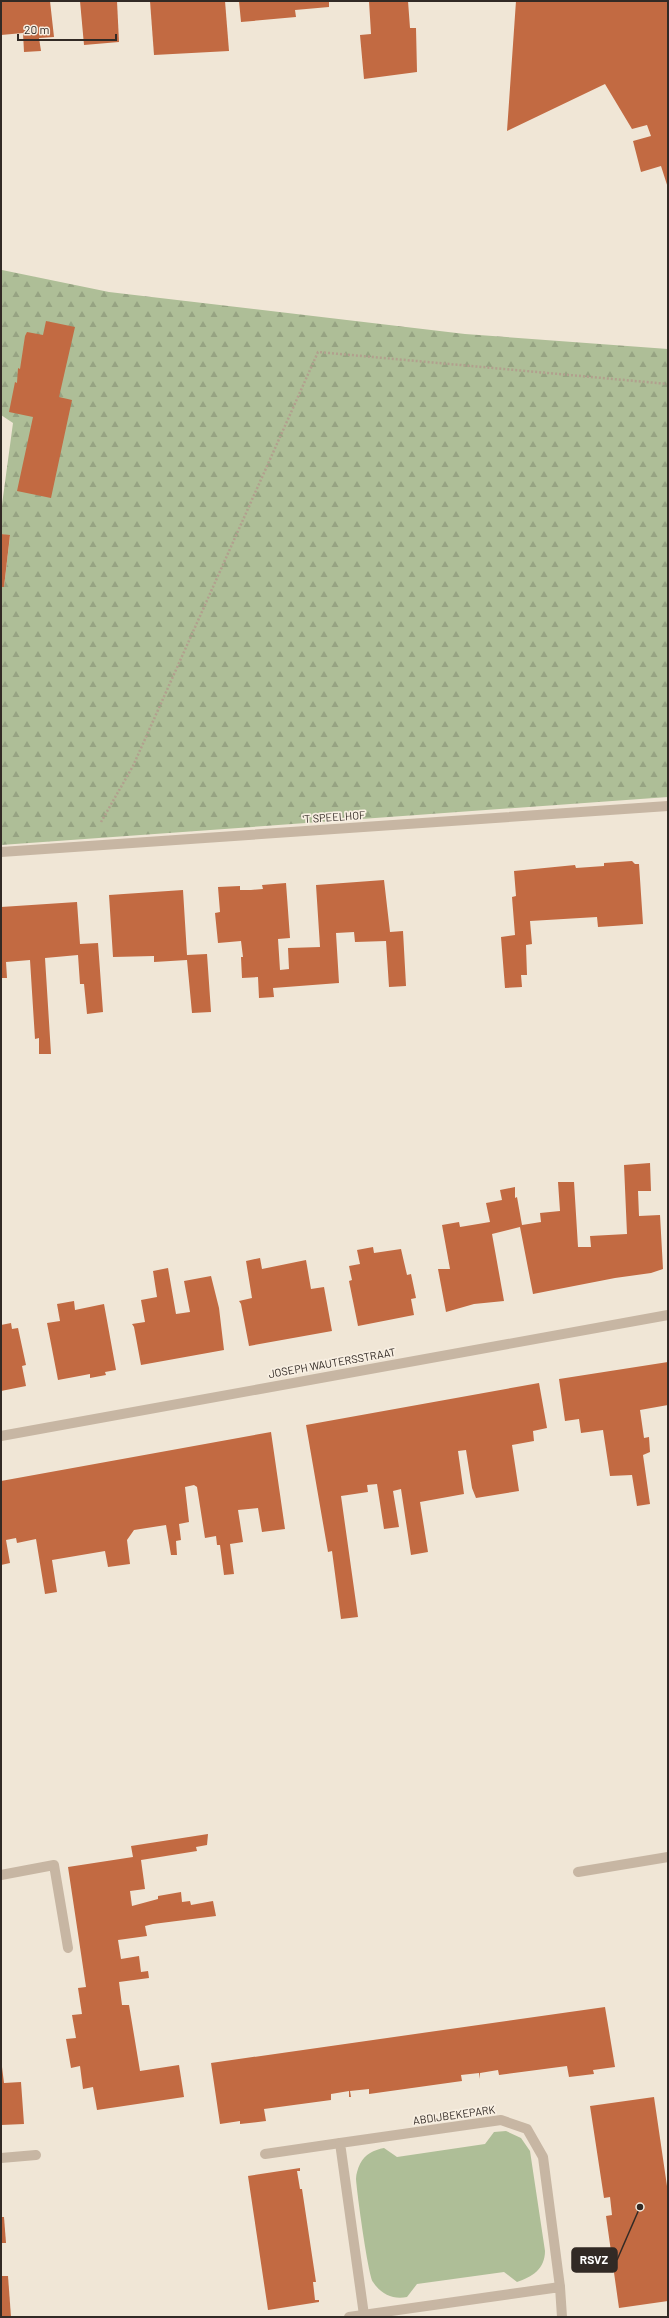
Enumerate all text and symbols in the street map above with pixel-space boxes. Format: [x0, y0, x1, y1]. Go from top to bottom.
scale bar [18, 16, 116, 42]
text: 20 m [24, 22, 50, 36]
street label: 'T SPEELHOF [302, 808, 366, 825]
street label: JOSEPH WAUTERSSTRAAT [267, 1345, 397, 1380]
street label: ABDIJBEKEPARK [412, 2102, 496, 2127]
callout: RSVZ [572, 2248, 617, 2272]
text: RSVZ [580, 2252, 609, 2266]

